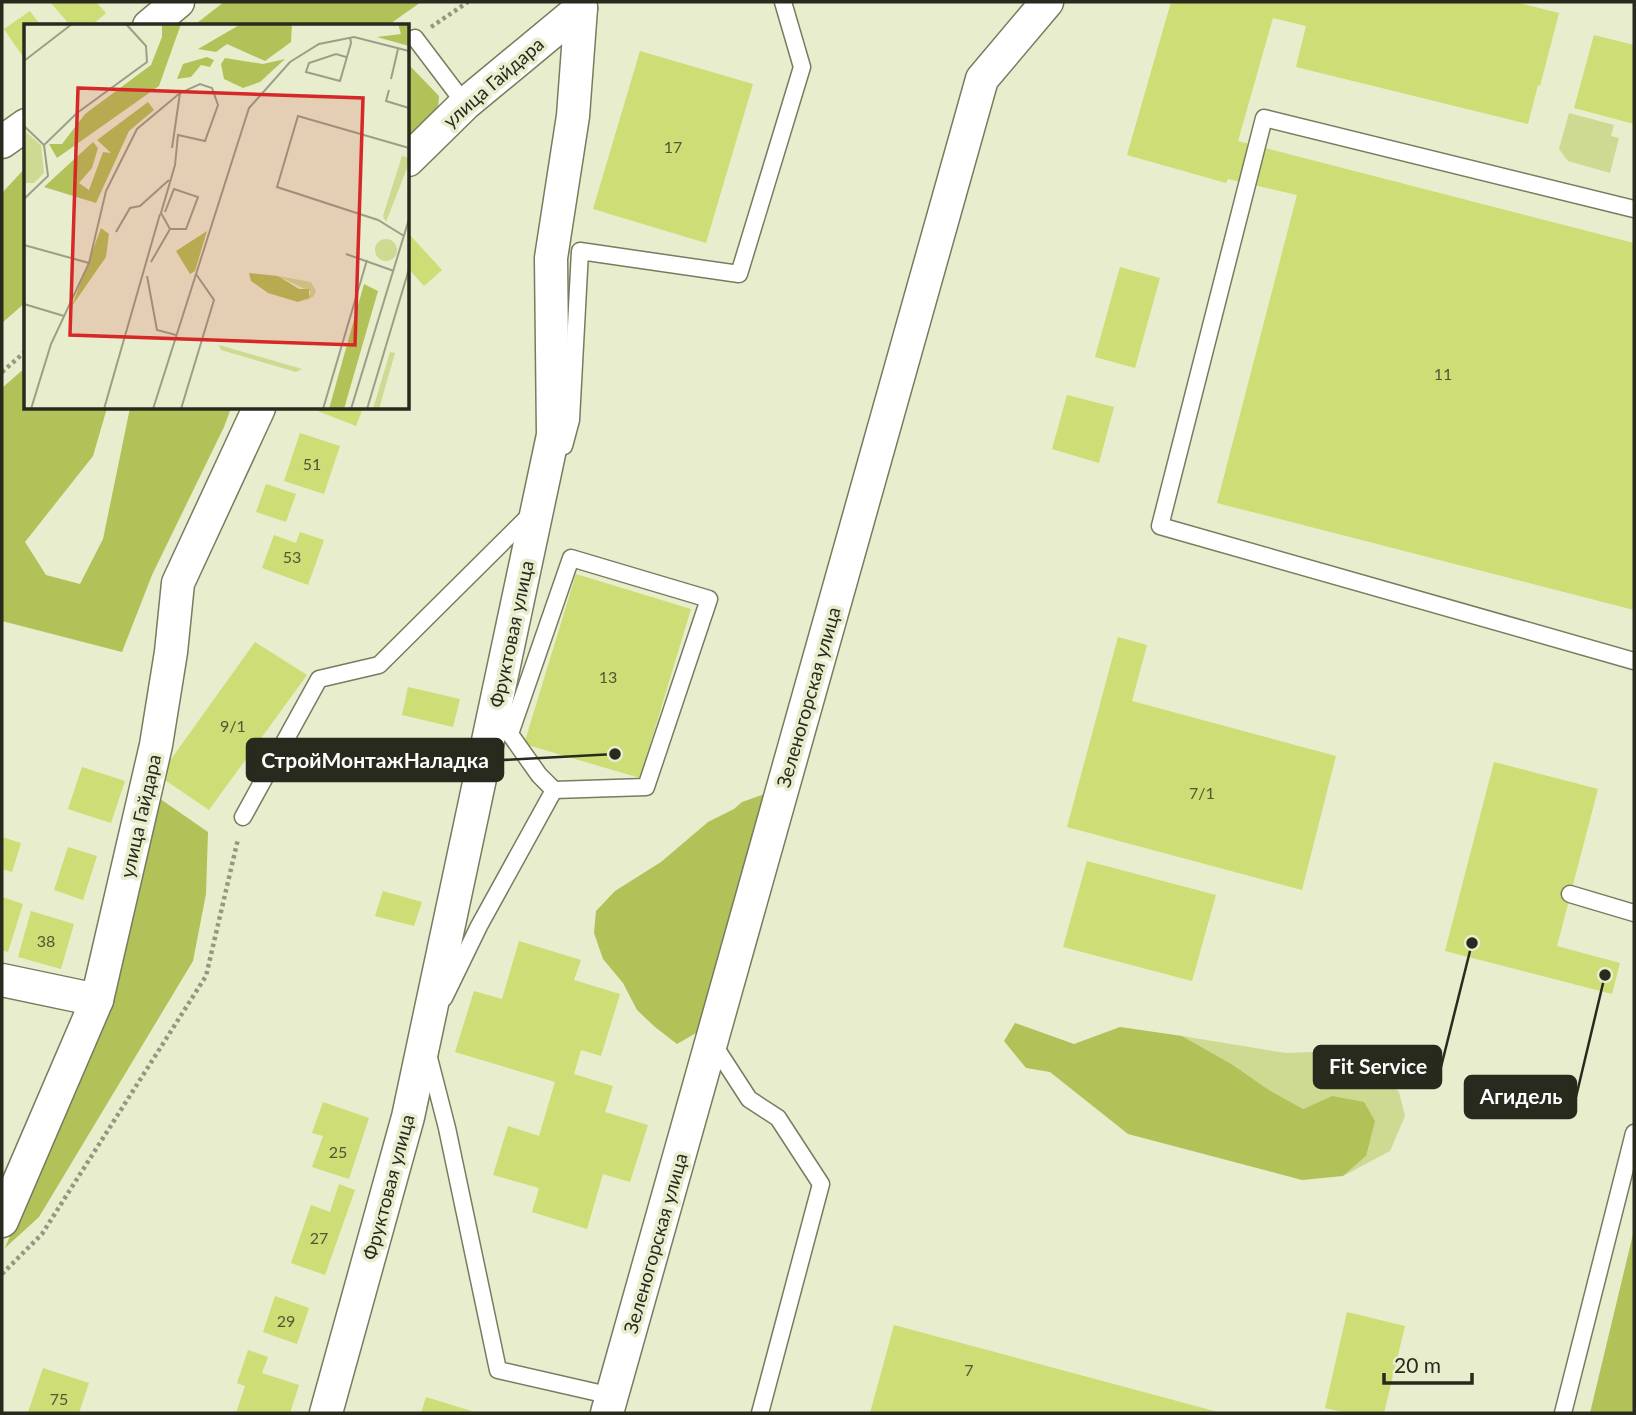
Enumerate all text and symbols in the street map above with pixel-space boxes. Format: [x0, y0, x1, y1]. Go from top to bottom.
inset map [24, 24, 410, 410]
street label: улица Гайдара [438, 32, 548, 132]
house number: 17 [664, 137, 682, 156]
house number: 11 [1434, 364, 1452, 383]
house number: 51 [303, 454, 321, 473]
house number: 53 [283, 547, 301, 566]
street label: Фруктовая улица [484, 558, 538, 710]
street label: Зеленогорская улица [771, 604, 845, 790]
house number: 13 [599, 667, 617, 686]
house number: 9/1 [220, 716, 246, 735]
callout: СтройМонтажНаладка [247, 739, 503, 781]
text: СтройМонтажНаладка [261, 747, 489, 772]
street label: улица Гайдара [115, 752, 165, 880]
house number: 7/1 [1189, 783, 1215, 802]
house number: 38 [37, 931, 55, 950]
callout: Fit Service [1314, 1046, 1441, 1088]
text: Fit Service [1329, 1053, 1427, 1078]
callout: Агидель [1465, 1076, 1576, 1118]
text: Агидель [1479, 1083, 1562, 1108]
street label: Фруктовая улица [358, 1112, 418, 1262]
house number: 25 [329, 1142, 347, 1161]
street label: Зеленогорская улица [618, 1150, 692, 1336]
house number: 27 [310, 1228, 328, 1247]
house number: 29 [277, 1311, 295, 1330]
scale bar [1384, 1342, 1472, 1386]
text: 20 m [1394, 1352, 1441, 1377]
house number: 7 [964, 1360, 974, 1379]
house number: 75 [50, 1389, 68, 1408]

